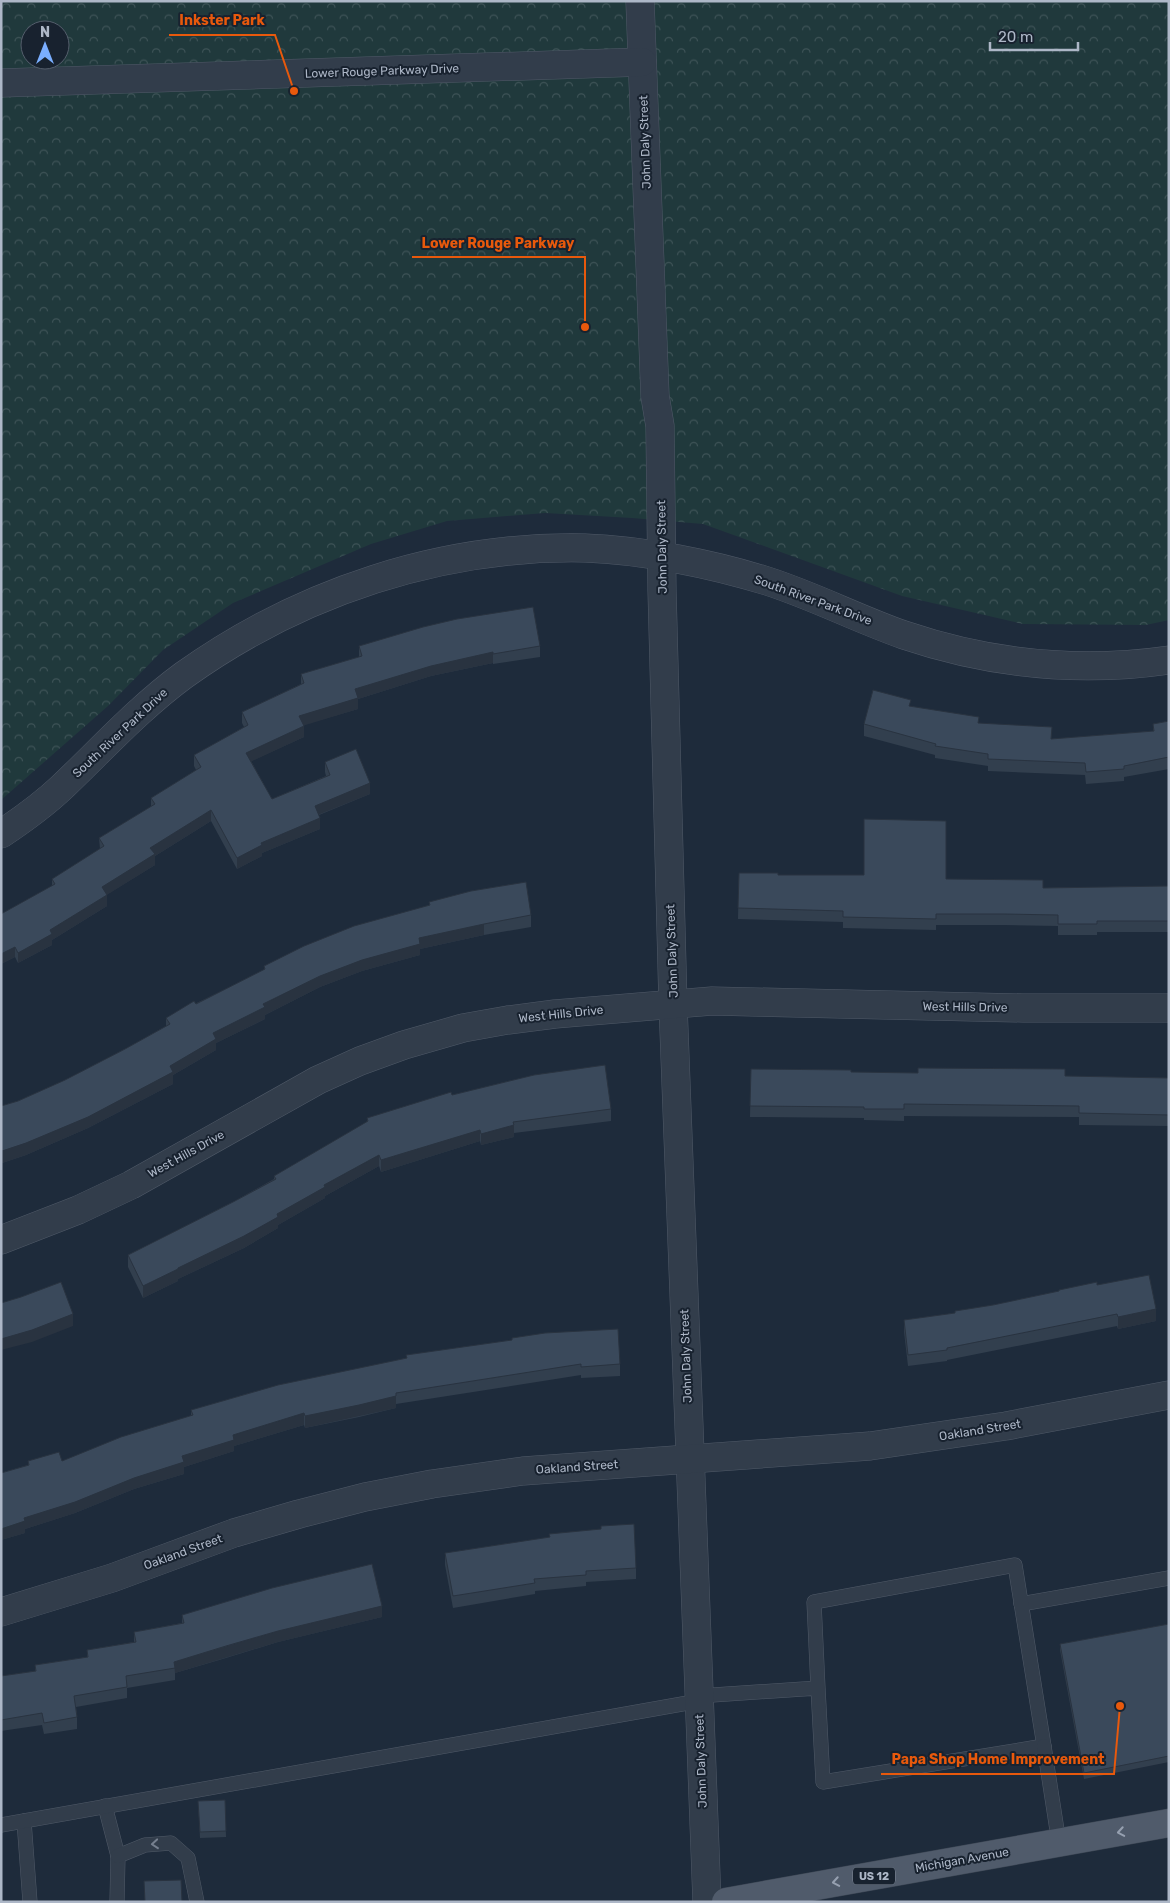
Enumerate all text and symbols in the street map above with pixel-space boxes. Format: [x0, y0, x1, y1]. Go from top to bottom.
callout: Inkster Park [169, 6, 275, 35]
text: Inkster Park [179, 12, 265, 29]
north arrow [20, 20, 70, 70]
scale bar [990, 20, 1078, 52]
text: N [40, 24, 50, 41]
text: 20 m [998, 28, 1033, 46]
street label: Lower Rouge Parkway Drive [305, 61, 460, 81]
street label: John Daly Street [636, 95, 654, 189]
callout: Lower Rouge Parkway [412, 228, 585, 257]
text: Lower Rouge Parkway [422, 235, 575, 252]
street label: John Daly Street [654, 500, 670, 594]
street label: South River Park Drive [752, 572, 874, 628]
street label: South River Park Drive [70, 685, 170, 781]
street label: John Daly Street [663, 904, 681, 998]
street label: West Hills Drive [922, 999, 1008, 1015]
street label: West Hills Drive [518, 1003, 604, 1025]
street label: West Hills Drive [145, 1127, 227, 1181]
street label: John Daly Street [677, 1309, 695, 1403]
street label: Oakland Street [938, 1417, 1022, 1443]
street label: Oakland Street [535, 1457, 619, 1477]
street label: Oakland Street [142, 1531, 224, 1573]
street label: John Daly Street [692, 1714, 710, 1808]
callout: Papa Shop Home Improvement [881, 1745, 1114, 1774]
text: Papa Shop Home Improvement [891, 1751, 1105, 1768]
one-way arrow [1116, 1826, 1125, 1836]
one-way arrow [151, 1838, 159, 1849]
street label: Michigan Avenue [914, 1845, 1010, 1875]
road number: US 12 [853, 1868, 895, 1884]
one-way arrow [832, 1877, 840, 1887]

